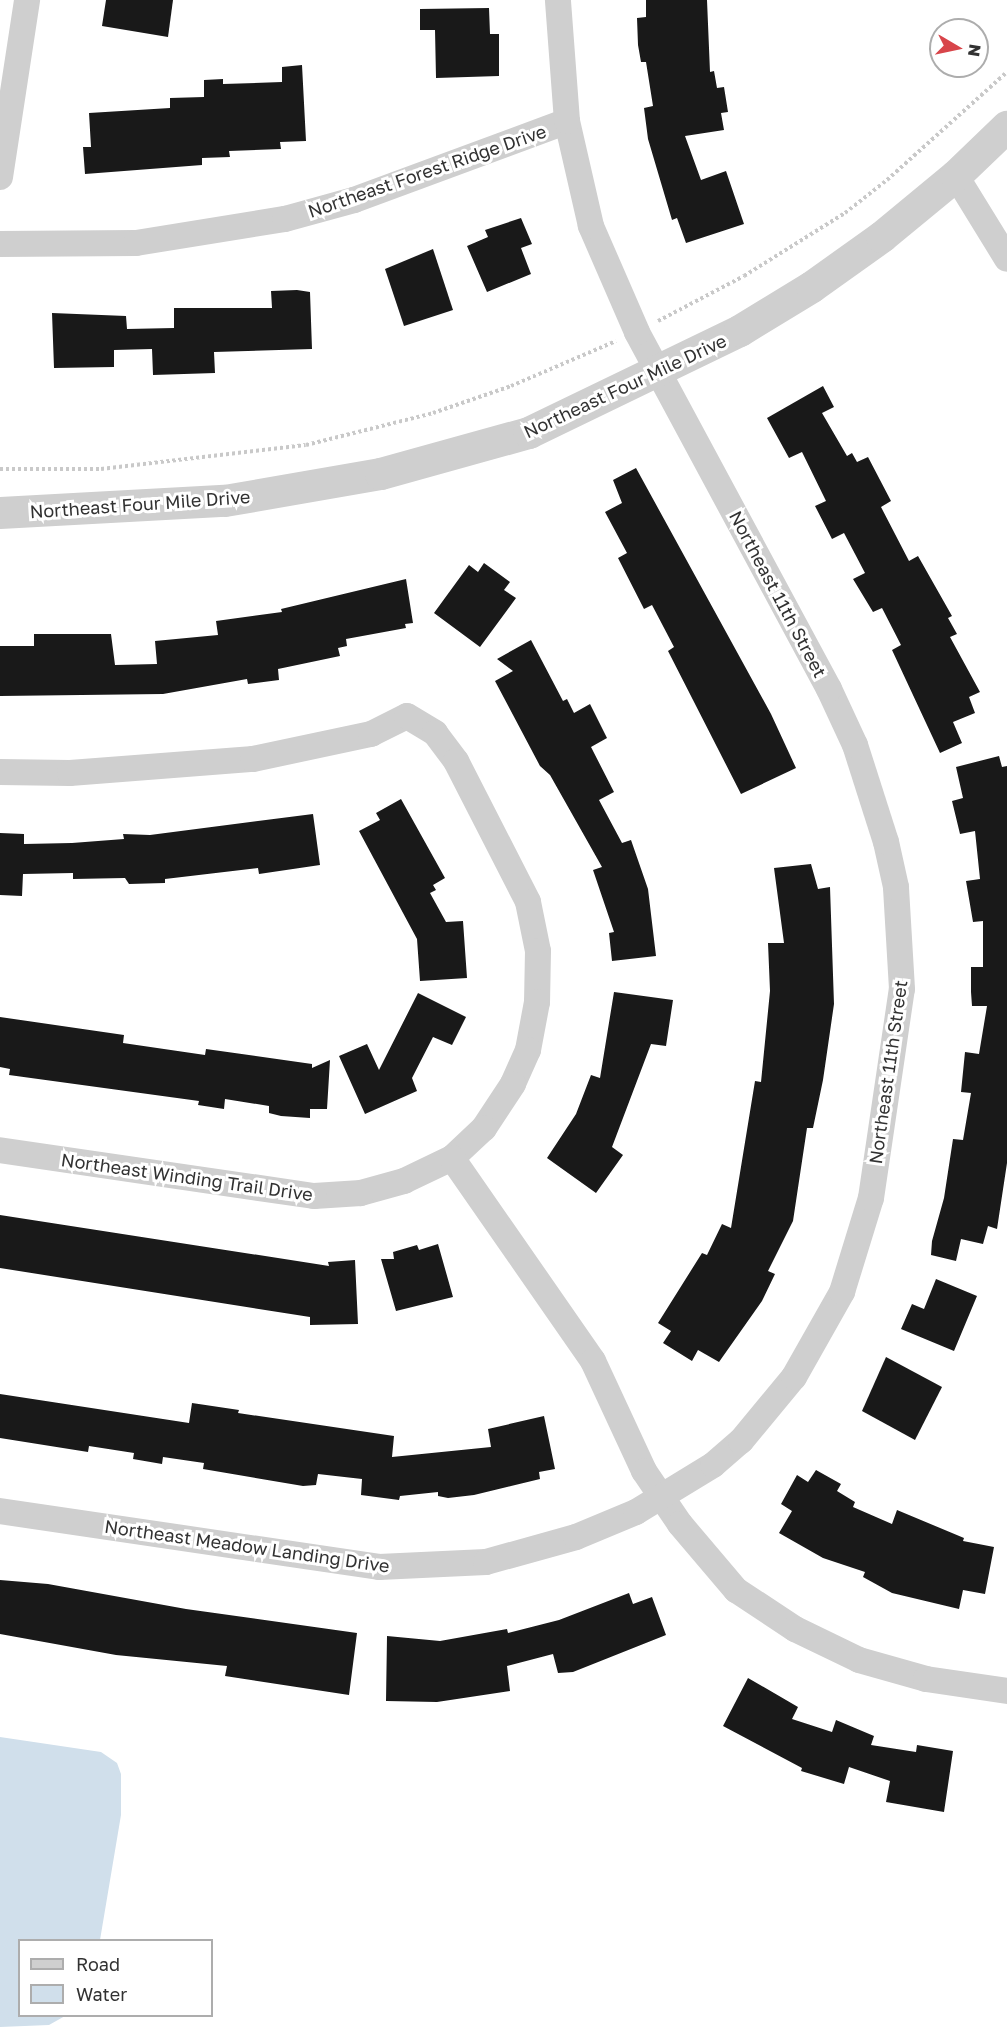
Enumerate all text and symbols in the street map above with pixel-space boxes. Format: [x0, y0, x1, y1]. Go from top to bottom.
north arrow [929, 18, 989, 78]
text: N [964, 43, 986, 58]
street label: Northeast Forest Ridge Drive [305, 120, 549, 222]
street label: Northeast Four Mile Drive [520, 329, 730, 443]
street label: Northeast Four Mile Drive [29, 486, 251, 522]
street label: Northeast 11th Street [725, 507, 831, 681]
street label: Northeast 11th Street [864, 979, 912, 1165]
street label: Northeast Winding Trail Drive [60, 1149, 314, 1205]
street label: Northeast Meadow Landing Drive [103, 1515, 391, 1577]
legend [18, 1939, 213, 2017]
text: Road [76, 1953, 120, 1975]
text: Water [76, 1983, 127, 2005]

